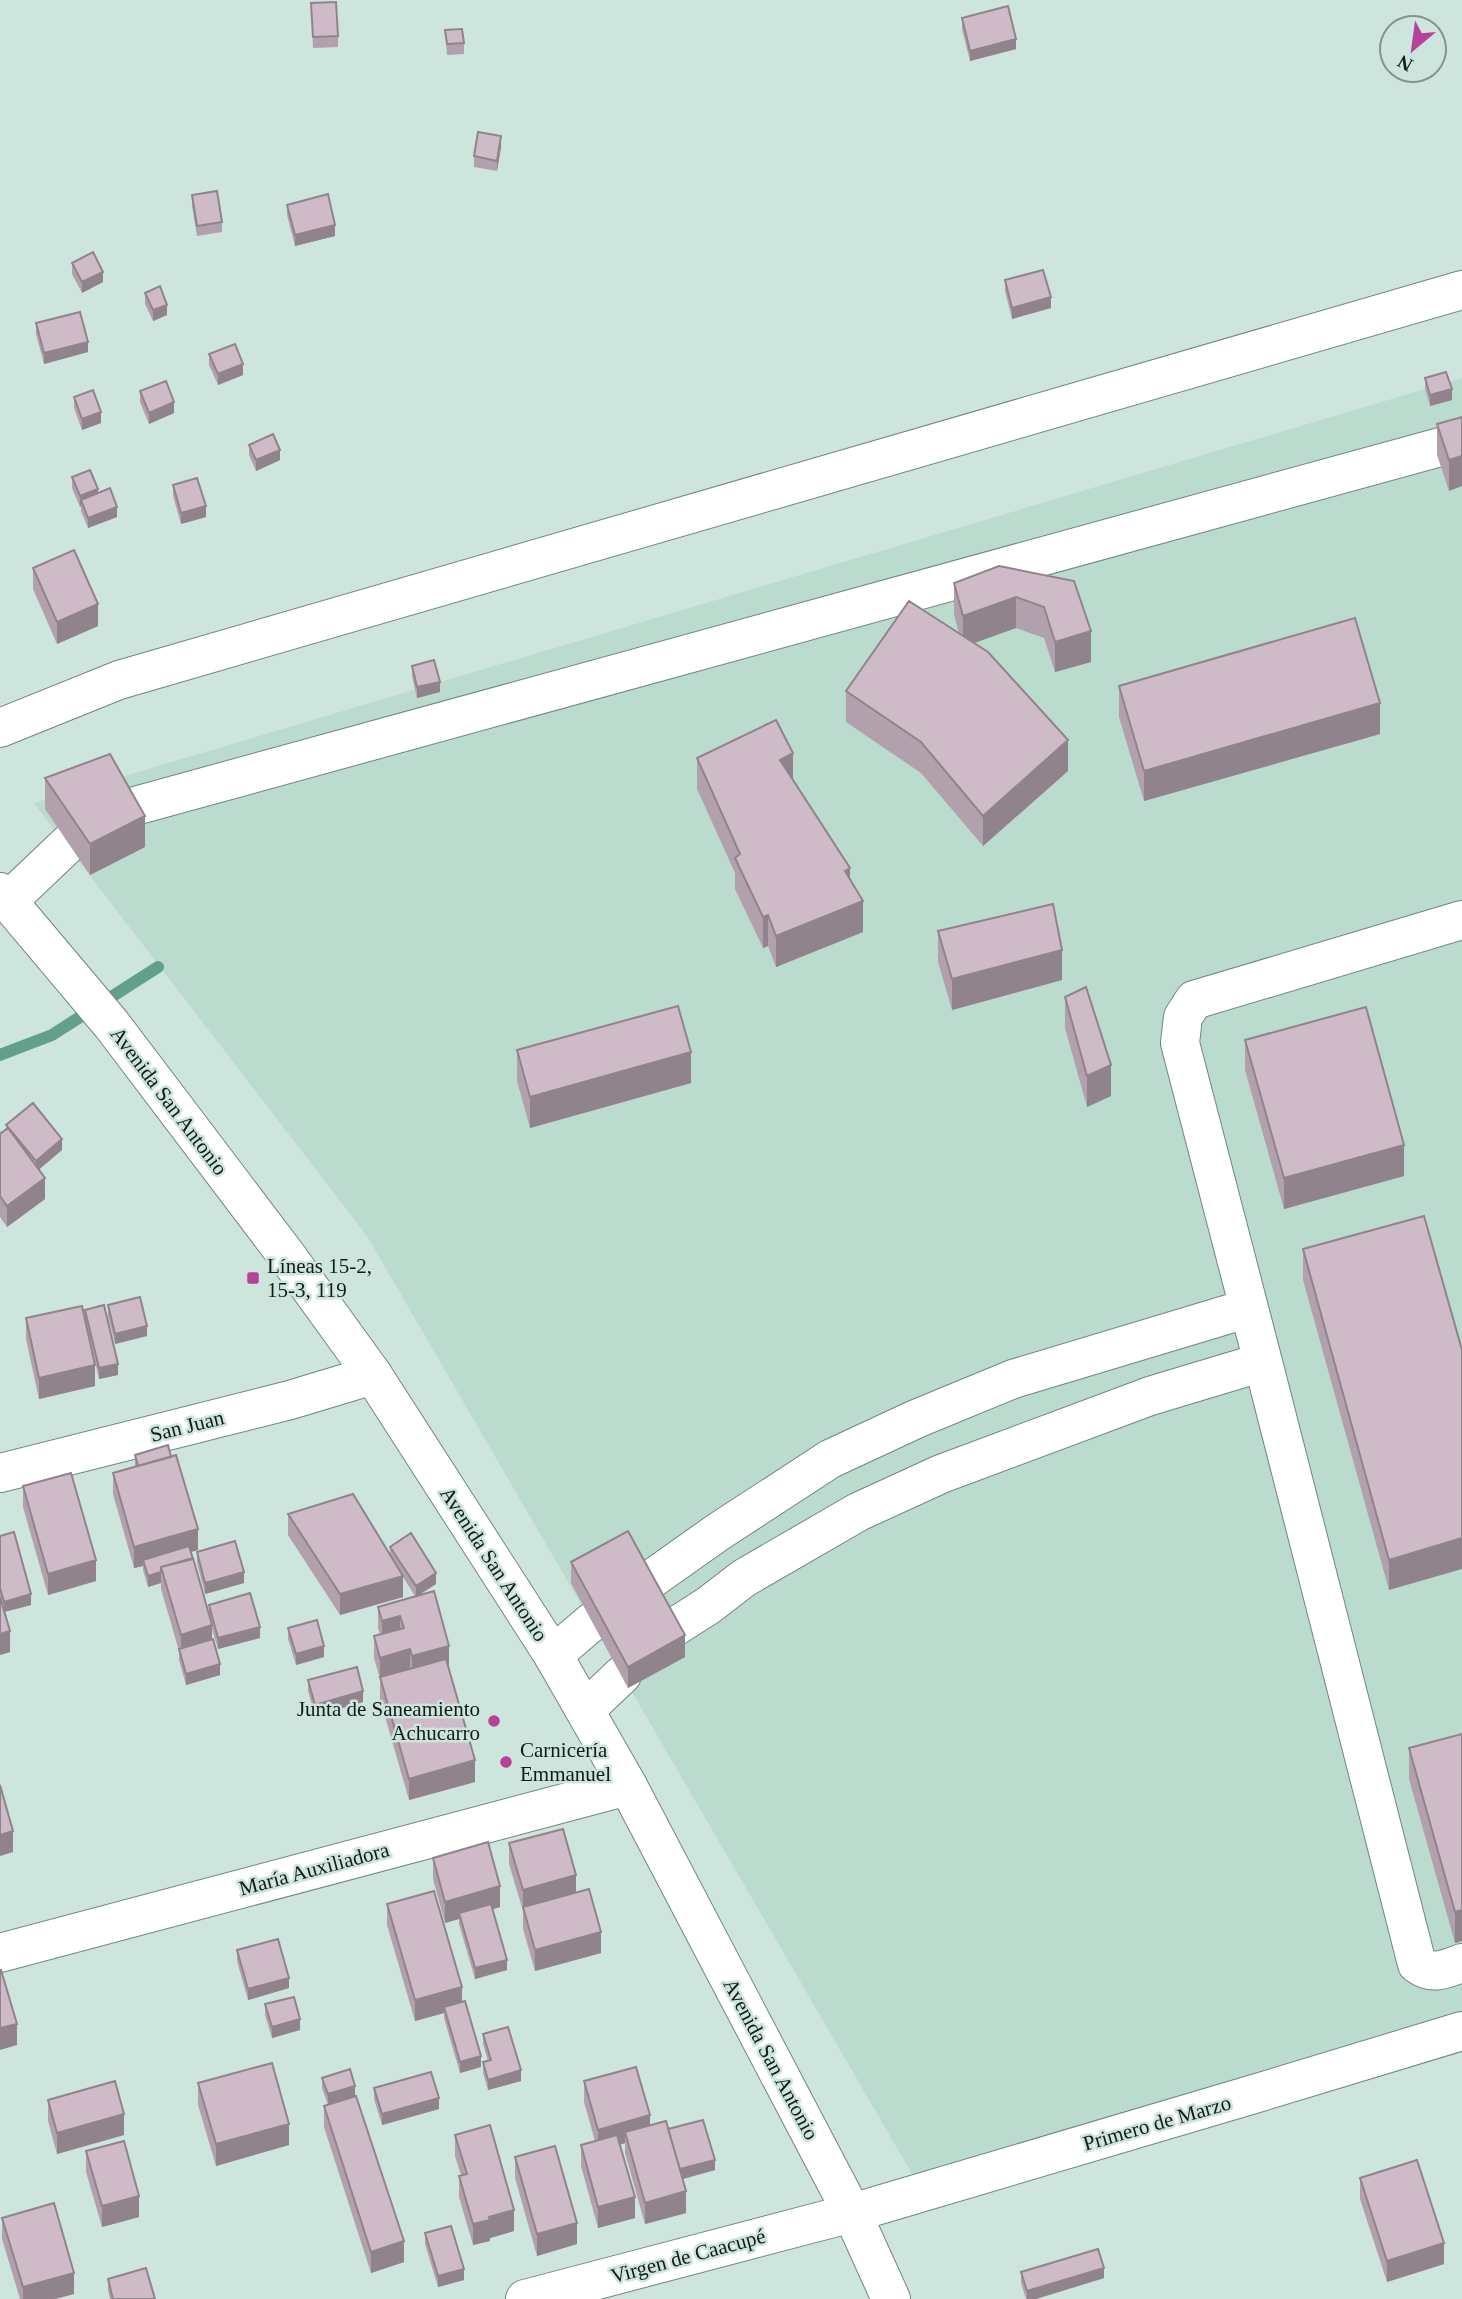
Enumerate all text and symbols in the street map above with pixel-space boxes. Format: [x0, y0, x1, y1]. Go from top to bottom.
north arrow [1378, 14, 1448, 84]
text: N [1394, 51, 1416, 76]
street label: Avenida San Antonio [105, 1022, 233, 1180]
place label: Líneas 15-2, 15-3, 119 [267, 1254, 372, 1302]
marker: Líneas 15-2, 15-3, 119 [245, 1270, 261, 1286]
street label: San Juan [148, 1405, 227, 1447]
street label: Avenida San Antonio [435, 1482, 553, 1646]
place label: Junta de Saneamiento Achucarro [297, 1697, 480, 1745]
marker: Junta de Saneamiento Achucarro [486, 1713, 502, 1729]
place label: Carnicería Emmanuel [520, 1738, 611, 1786]
marker: Carnicería Emmanuel [498, 1754, 514, 1770]
street label: María Auxiliadora [236, 1837, 392, 1901]
street label: Avenida San Antonio [718, 1974, 824, 2144]
street label: Primero de Marzo [1080, 2090, 1234, 2156]
street label: Virgen de Caacupé [608, 2224, 768, 2288]

